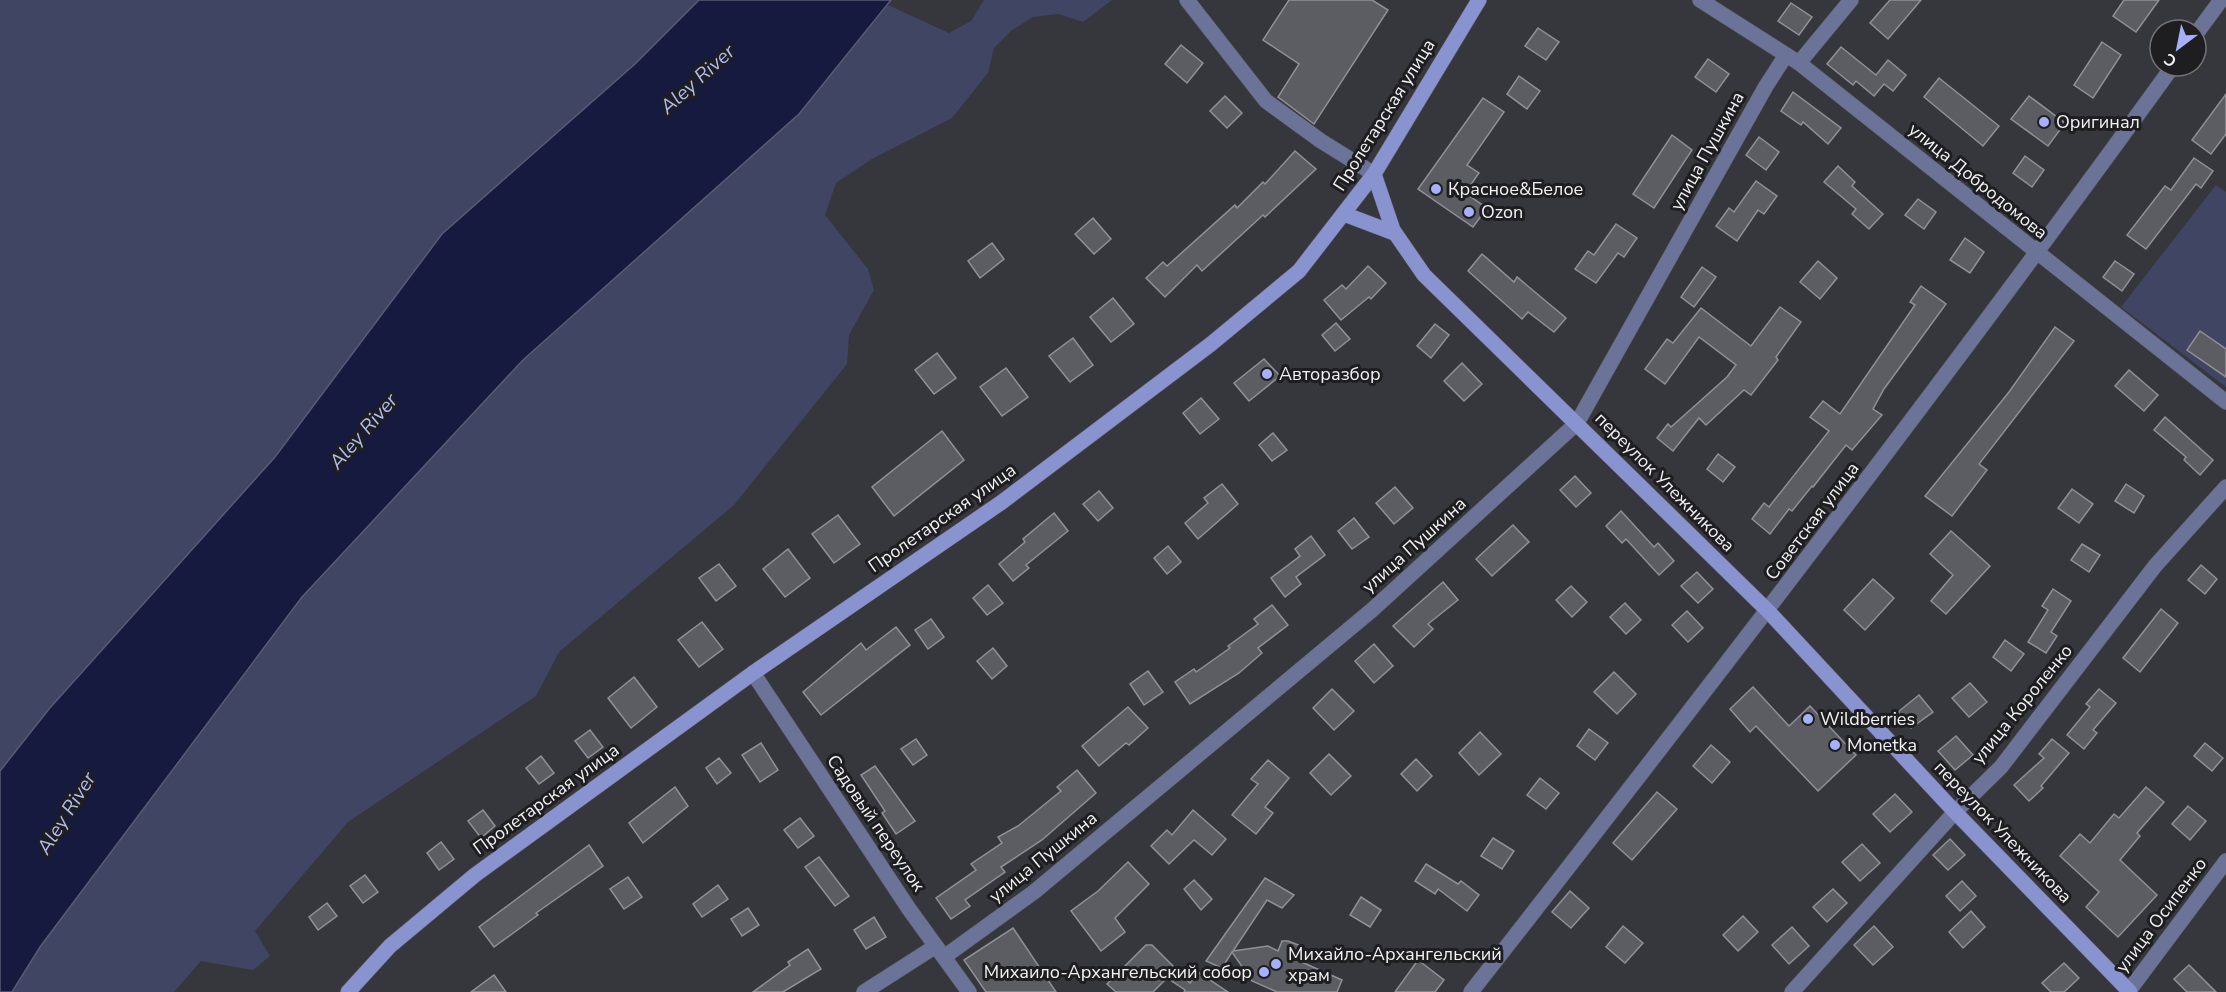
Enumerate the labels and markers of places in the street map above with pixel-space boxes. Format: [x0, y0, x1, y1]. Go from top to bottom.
place label: Оригинал [2056, 110, 2140, 134]
marker: Оригинал [2037, 115, 2051, 129]
place label: Красное&Белое [1448, 177, 1583, 201]
marker: Красное&Белое [1429, 182, 1443, 196]
place label: Ozon [1481, 200, 1523, 224]
marker: Ozon [1462, 205, 1476, 219]
place label: Авторазбор [1279, 362, 1381, 386]
marker: Авторазбор [1260, 367, 1274, 381]
place label: Wildberries [1820, 707, 1915, 731]
marker: Wildberries [1801, 712, 1815, 726]
place label: Monetka [1847, 733, 1917, 757]
marker: Monetka [1828, 738, 1842, 752]
place label: Михайло-Архангельский храм [1288, 942, 1502, 987]
marker: Михайло-Архангельский храм [1269, 957, 1283, 971]
place label: Михаило-Архангельский собор [984, 960, 1252, 984]
marker: Михаило-Архангельский собор [1257, 965, 1271, 979]

